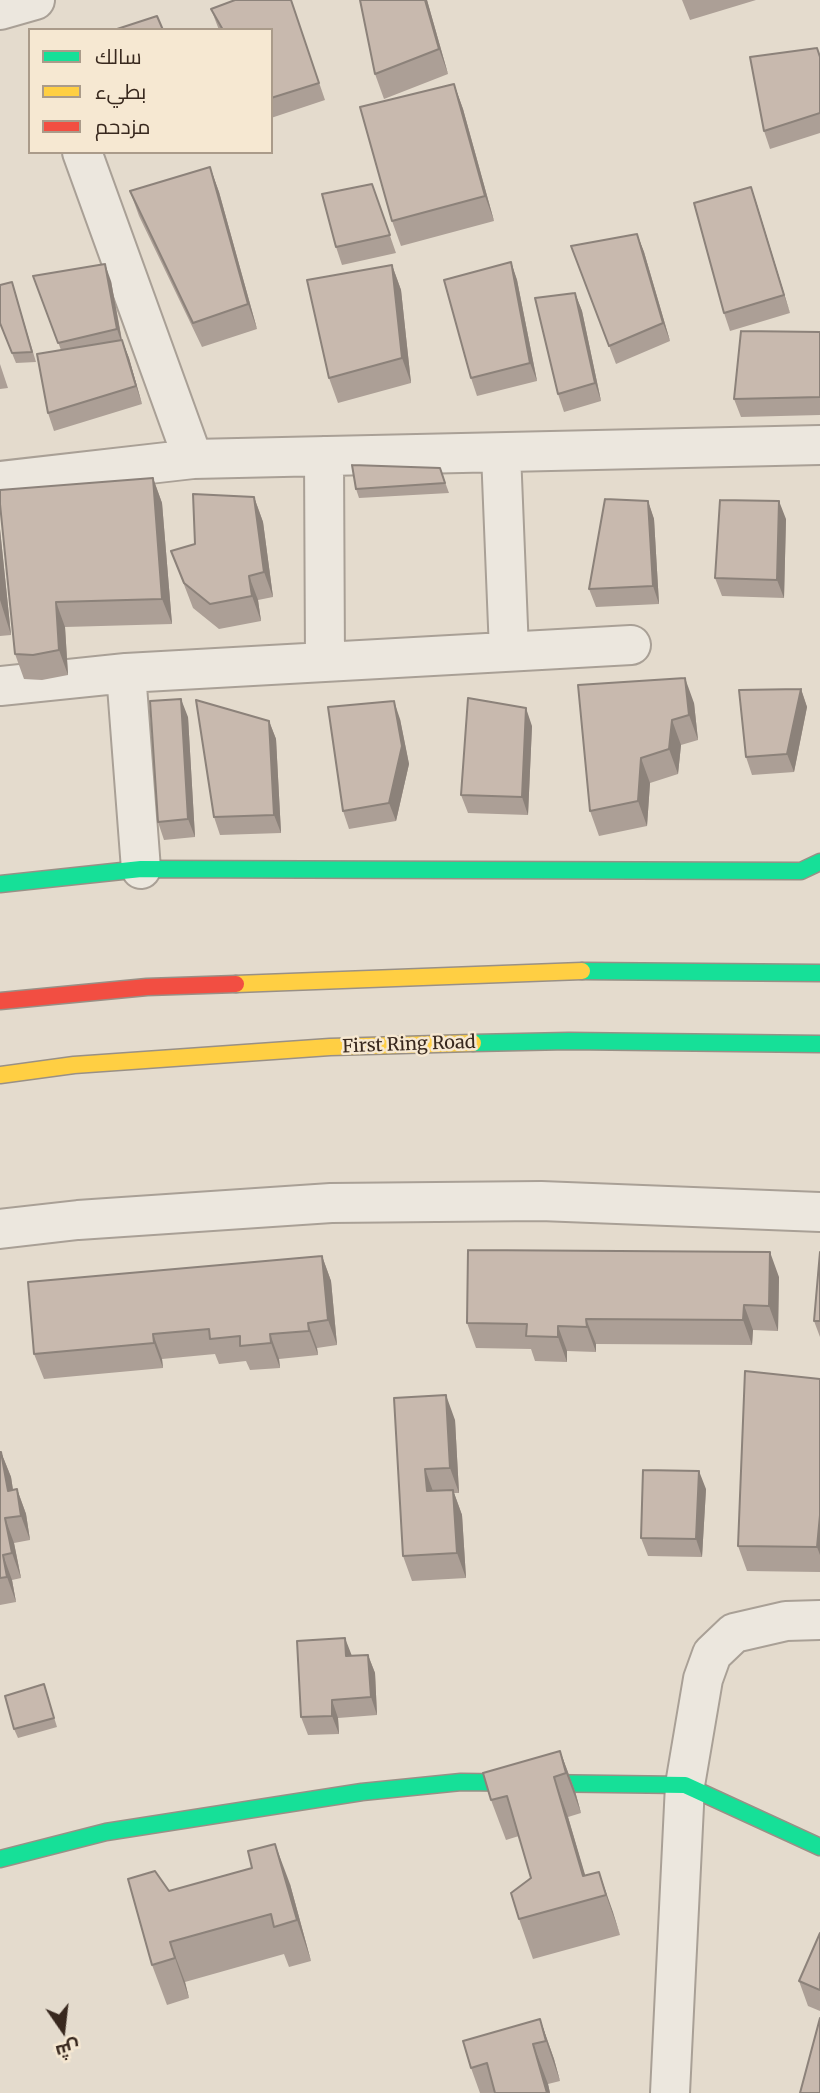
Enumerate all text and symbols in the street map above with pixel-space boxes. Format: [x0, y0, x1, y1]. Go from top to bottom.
legend [28, 28, 273, 154]
text: سالك [95, 43, 142, 70]
text: بطيء [95, 78, 146, 105]
text: مزدحم [95, 113, 150, 140]
street label: First Ring Road [342, 1032, 476, 1058]
north arrow [28, 1995, 98, 2065]
text: ش [53, 2036, 83, 2065]

